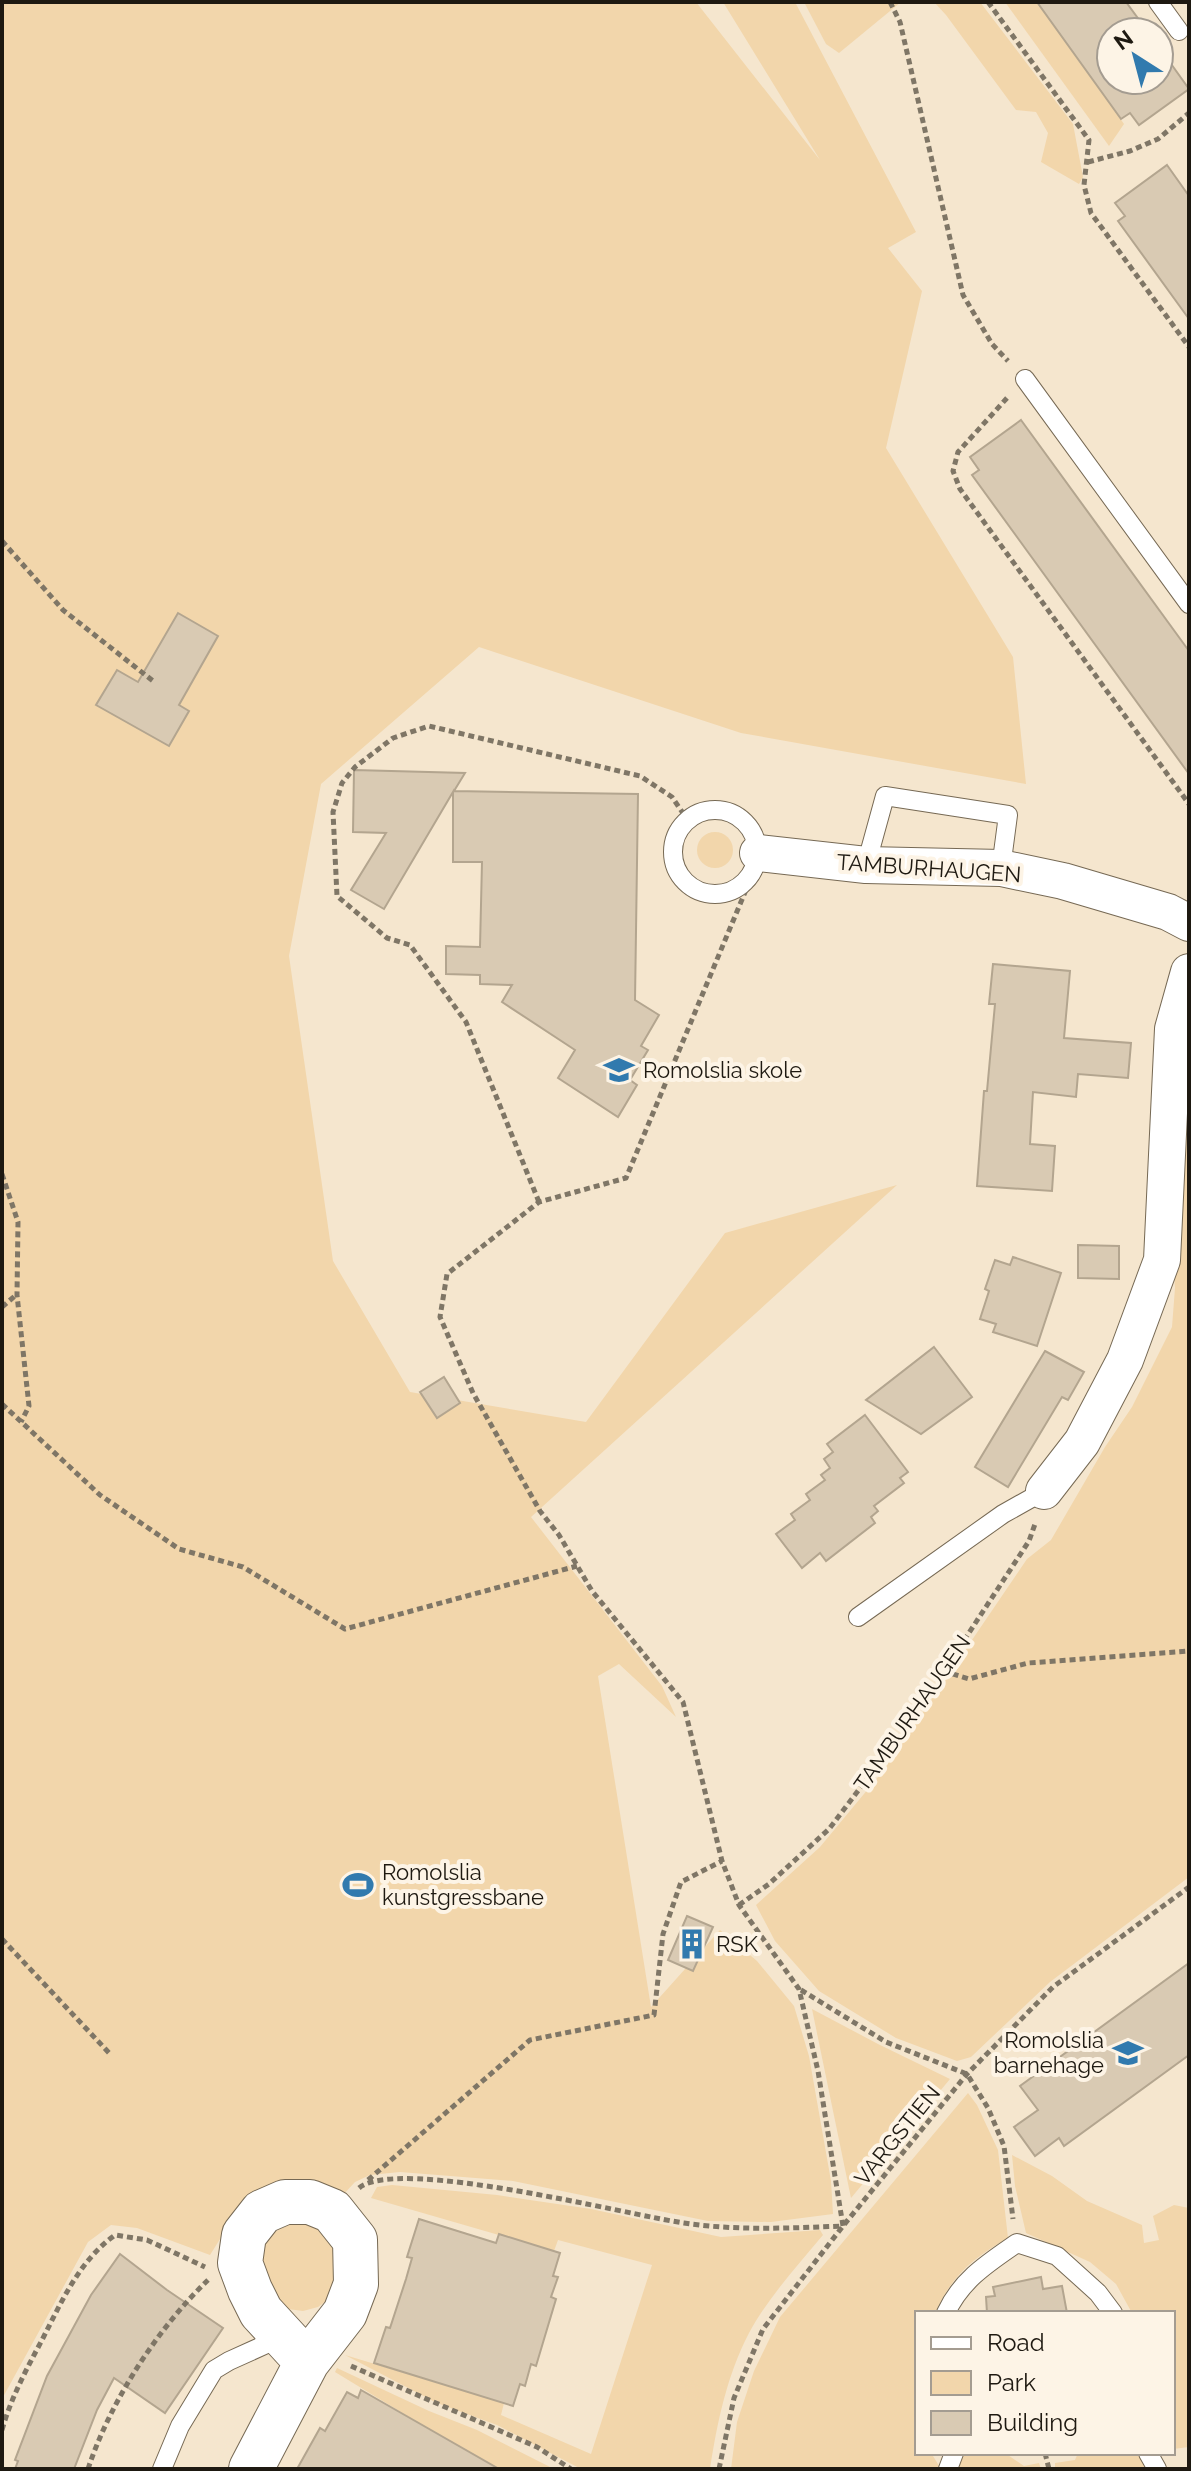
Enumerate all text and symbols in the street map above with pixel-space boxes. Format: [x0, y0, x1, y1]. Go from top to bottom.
north arrow [1095, 16, 1175, 96]
text: N [1109, 24, 1138, 55]
street label: TAMBURHAUGEN [836, 849, 1022, 887]
school or university icon: Romolslia skole [602, 1053, 636, 1087]
place label: Romolslia skole [643, 1057, 802, 1083]
street label: TAMBURHAUGEN [848, 1630, 976, 1796]
place label: Romolslia kunstgressbane [382, 1859, 544, 1910]
sports icon: Romolslia kunstgressbane [341, 1868, 375, 1902]
building icon: RSK [675, 1927, 709, 1961]
place label: RSK [716, 1931, 759, 1957]
place label: Romolslia barnehage [994, 2027, 1104, 2078]
school or university icon: Romolslia barnehage [1111, 2036, 1145, 2070]
street label: VARGSTIEN [849, 2080, 945, 2190]
legend [915, 2311, 1175, 2455]
text: Road [987, 2328, 1045, 2357]
text: Park [987, 2368, 1036, 2397]
text: Building [987, 2408, 1078, 2437]

